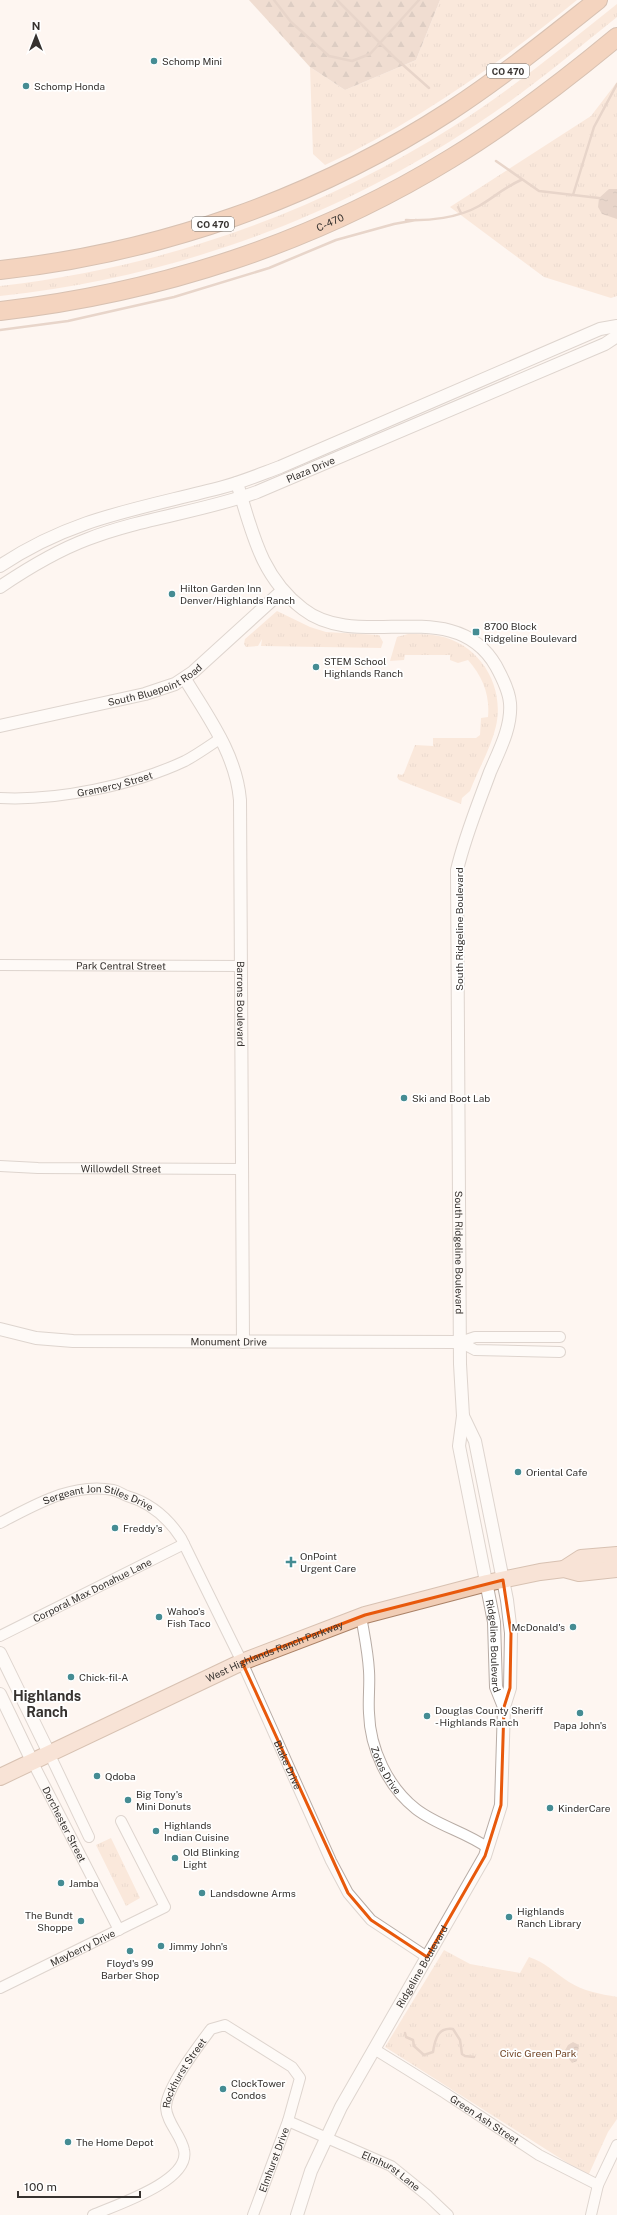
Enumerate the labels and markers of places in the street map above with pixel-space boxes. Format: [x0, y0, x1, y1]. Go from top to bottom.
place label: Schomp Mini [162, 55, 222, 67]
marker: Schomp Mini [149, 56, 159, 66]
place label: Schomp Honda [34, 80, 105, 92]
marker: Schomp Honda [21, 81, 31, 91]
place label: Hilton Garden Inn Denver/Highlands Ranch [180, 582, 295, 606]
marker: Hilton Garden Inn Denver/Highlands Ranch [167, 589, 177, 599]
place label: 8700 Block Ridgeline Boulevard [484, 620, 577, 644]
marker: 8700 Block Ridgeline Boulevard [471, 627, 481, 637]
place label: STEM School Highlands Ranch [324, 655, 403, 679]
marker: STEM School Highlands Ranch [311, 662, 321, 672]
place label: Ski and Boot Lab [412, 1092, 490, 1104]
marker: Ski and Boot Lab [399, 1093, 409, 1103]
place label: Oriental Cafe [526, 1466, 588, 1478]
marker: Oriental Cafe [513, 1467, 523, 1477]
place label: Freddy's [123, 1522, 163, 1534]
marker: Freddy's [110, 1523, 120, 1533]
place label: OnPoint Urgent Care [300, 1550, 357, 1574]
marker: OnPoint Urgent Care [285, 1556, 297, 1568]
place label: Wahoo's Fish Taco [167, 1605, 211, 1629]
marker: Wahoo's Fish Taco [154, 1612, 164, 1622]
place label: McDonald's [512, 1621, 565, 1633]
marker: McDonald's [568, 1622, 578, 1632]
place label: Chick-fil-A [79, 1671, 128, 1683]
marker: Chick-fil-A [66, 1672, 76, 1682]
place label: Douglas County Sheriff - Highlands Ranch [435, 1704, 543, 1728]
marker: Papa John's [575, 1708, 585, 1718]
marker: Douglas County Sheriff - Highlands Ranch [422, 1711, 432, 1721]
place label: Papa John's [554, 1719, 606, 1731]
place label: Qdoba [105, 1770, 135, 1782]
marker: Qdoba [92, 1771, 102, 1781]
place label: Big Tony's Mini Donuts [136, 1788, 191, 1812]
marker: Big Tony's Mini Donuts [123, 1795, 133, 1805]
place label: KinderCare [558, 1802, 611, 1814]
marker: KinderCare [545, 1803, 555, 1813]
place label: Highlands Indian Cuisine [164, 1819, 229, 1843]
marker: Highlands Indian Cuisine [151, 1826, 161, 1836]
place label: Old Blinking Light [183, 1846, 240, 1870]
marker: Old Blinking Light [170, 1853, 180, 1863]
place label: Jamba [69, 1877, 99, 1889]
marker: Jamba [56, 1878, 66, 1888]
place label: Landsdowne Arms [210, 1887, 296, 1899]
marker: Landsdowne Arms [197, 1888, 207, 1898]
place label: Highlands Ranch Library [517, 1905, 582, 1929]
place label: The Bundt Shoppe [25, 1909, 73, 1933]
marker: Highlands Ranch Library [504, 1912, 514, 1922]
marker: The Bundt Shoppe [76, 1916, 86, 1926]
place label: Jimmy John's [169, 1940, 228, 1952]
marker: Jimmy John's [156, 1941, 166, 1951]
marker: Floyd's 99 Barber Shop [125, 1946, 135, 1956]
place label: Floyd's 99 Barber Shop [101, 1957, 159, 1981]
place label: ClockTower Condos [231, 2077, 285, 2101]
marker: ClockTower Condos [218, 2084, 228, 2094]
place label: The Home Depot [76, 2136, 154, 2148]
marker: The Home Depot [63, 2137, 73, 2147]

